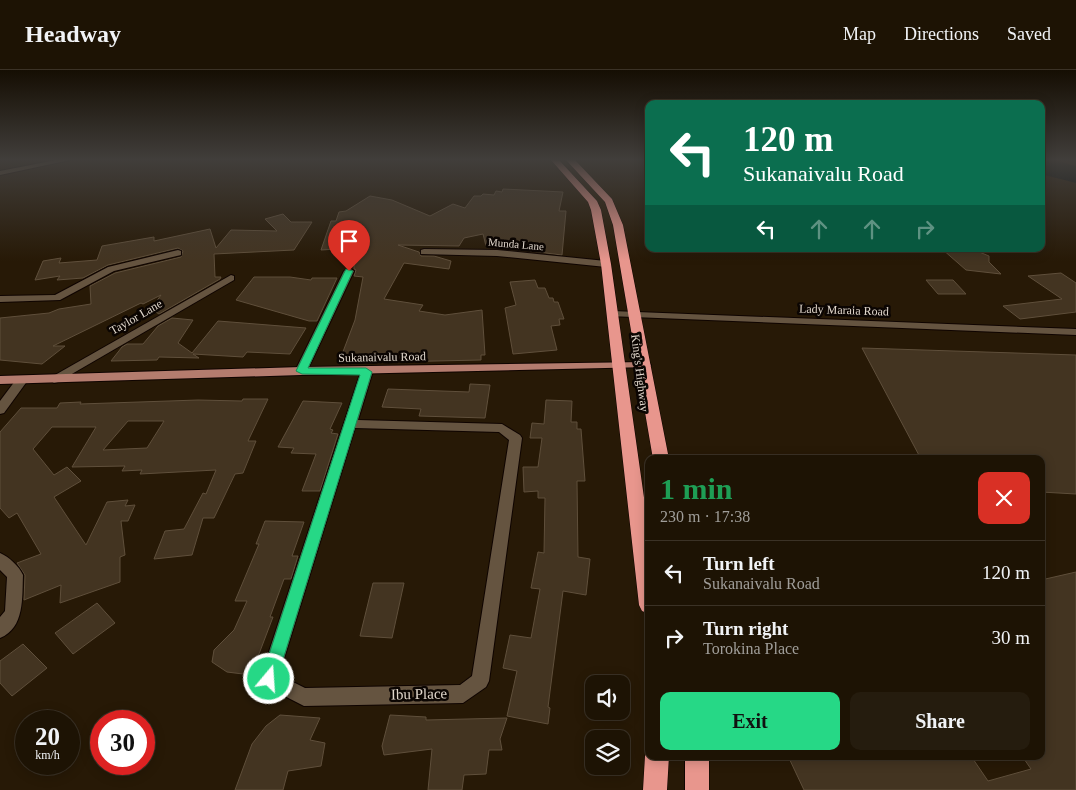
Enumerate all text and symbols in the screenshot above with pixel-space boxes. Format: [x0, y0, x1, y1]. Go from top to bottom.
text: Headway [25, 21, 121, 47]
text: Map [843, 24, 876, 44]
text: Directions [904, 24, 979, 44]
text: Saved [1007, 24, 1051, 44]
icon: left [660, 120, 725, 185]
text: 120 m [743, 120, 833, 159]
text: Sukanaivalu Road [743, 161, 904, 186]
icon: left [752, 215, 780, 243]
icon: ahead [805, 215, 833, 243]
icon: ahead [858, 215, 886, 243]
icon: right [911, 215, 939, 243]
pin [328, 220, 370, 271]
icon: arrive [335, 227, 363, 255]
street label: Munda Lane [488, 236, 544, 252]
street label: Taylor Lane [107, 296, 165, 338]
street label: Lady Maraia Road [799, 301, 889, 319]
street label: King's Highway [628, 334, 652, 412]
street label: Sukanaivalu Road [338, 349, 426, 365]
text: 1 min [660, 472, 733, 505]
button: close [978, 472, 1030, 524]
text: 230 m · 17:38 [660, 508, 750, 525]
text: Turn left [703, 553, 775, 574]
icon: left [660, 559, 688, 587]
text: 120 m [982, 562, 1030, 583]
text: Sukanaivalu Road [703, 575, 820, 592]
text: Turn right [703, 618, 788, 639]
icon: right [660, 624, 688, 652]
text: 30 m [991, 627, 1030, 648]
text: Torokina Place [703, 640, 799, 657]
position arrow [242, 652, 294, 704]
map controls [585, 675, 630, 775]
button: sound [585, 675, 630, 720]
street label: Ibu Place [391, 686, 448, 702]
button: Exit [660, 692, 840, 750]
button: Share [850, 692, 1030, 750]
speed limit sign: 30 [90, 710, 155, 775]
text: 20 [35, 723, 60, 750]
button: layers [585, 730, 630, 775]
text: km/h [35, 748, 60, 762]

